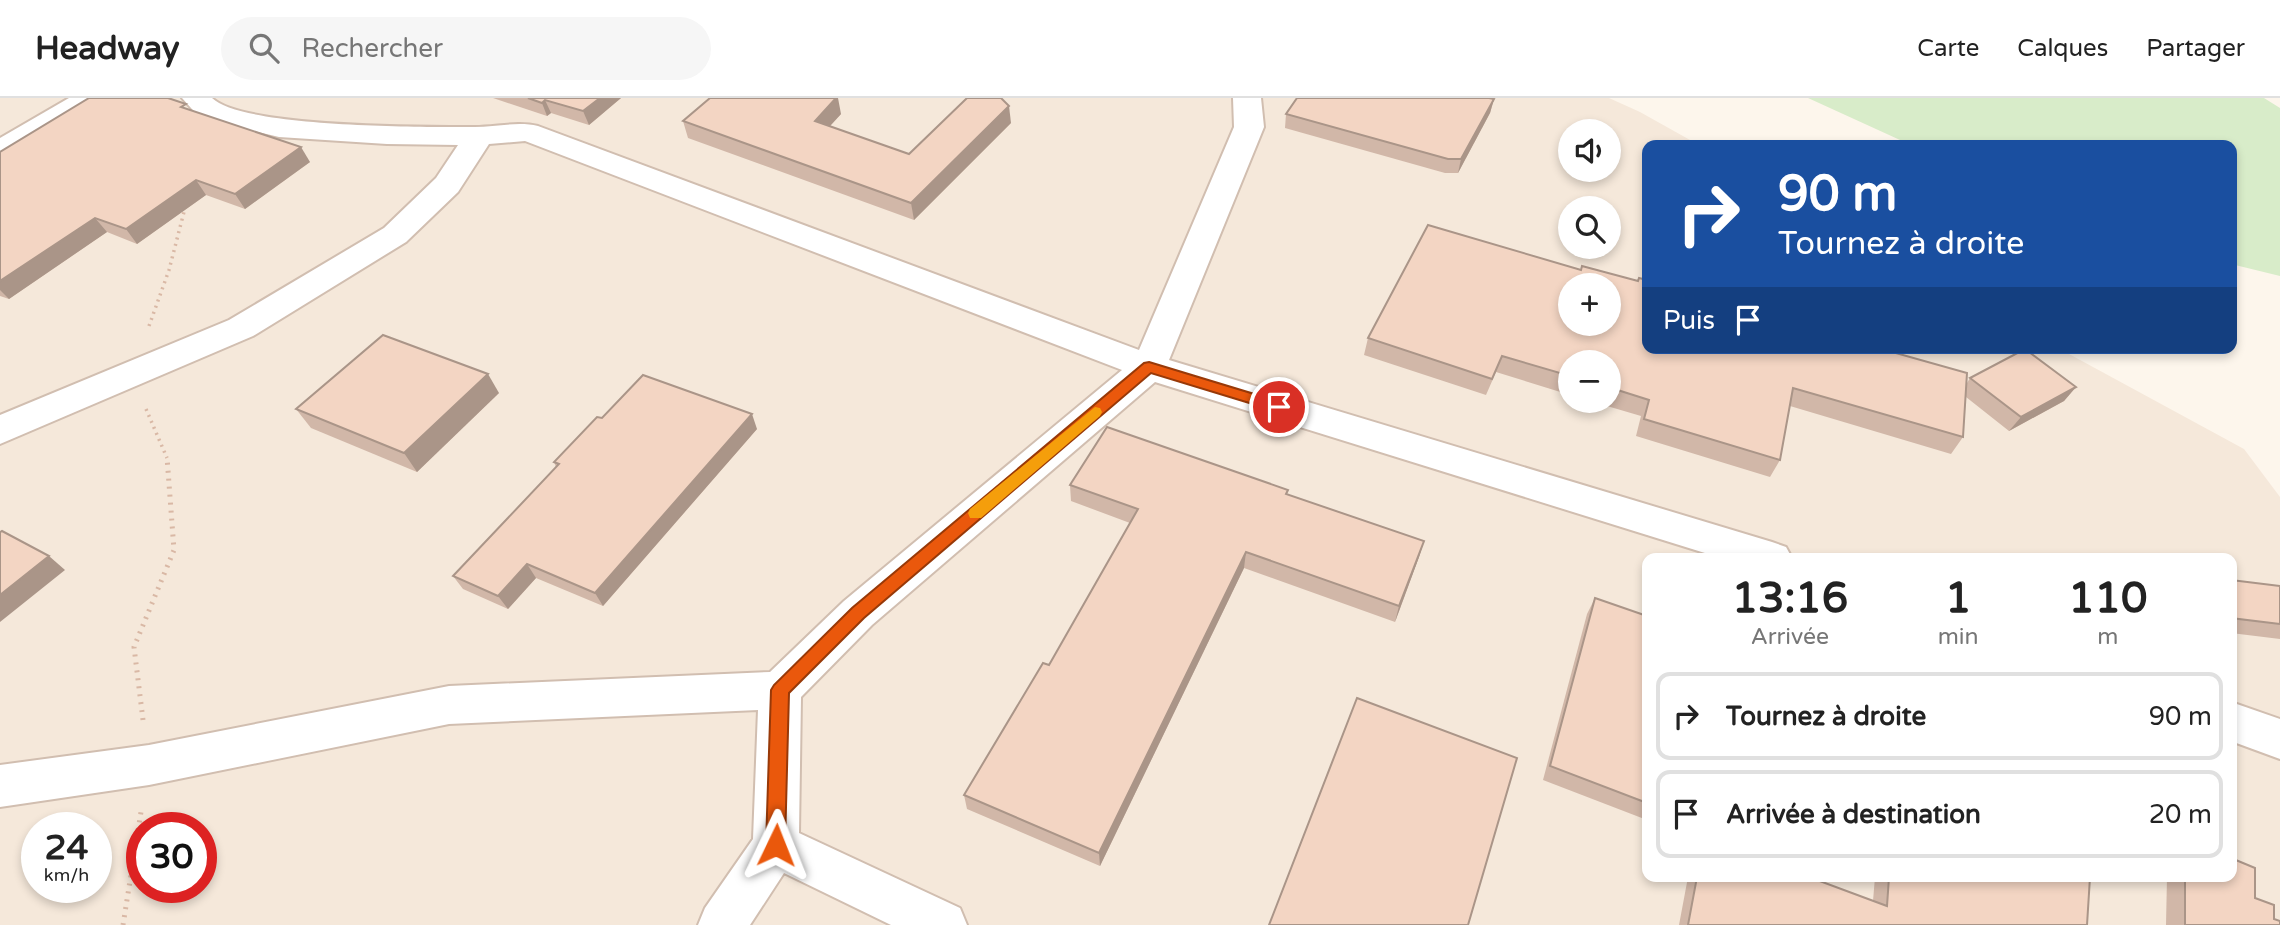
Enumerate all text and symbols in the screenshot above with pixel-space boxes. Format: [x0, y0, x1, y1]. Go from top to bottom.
search box [221, 17, 711, 80]
text: Headway [35, 29, 179, 68]
icon: search [245, 29, 283, 67]
text: Rechercher [301, 33, 443, 64]
text: Carte [1917, 34, 1979, 63]
text: Calques [2017, 34, 2108, 63]
text: Partager [2146, 34, 2245, 63]
map controls [1558, 119, 1621, 413]
button: sound [1558, 119, 1621, 182]
text: 90 m [1778, 165, 1897, 224]
icon: right [1663, 168, 1754, 259]
button: search [1558, 196, 1621, 259]
text: Tournez à droite [1778, 225, 2024, 263]
button: + [1558, 273, 1621, 336]
icon: arrive [1729, 301, 1767, 339]
text: Puis [1663, 305, 1715, 336]
button: − [1558, 350, 1621, 413]
pin [1249, 377, 1309, 437]
icon: arrive [1260, 388, 1298, 426]
text: 13:16 [1732, 573, 1848, 624]
text: 1 [1945, 573, 1971, 624]
text: 110 [2068, 573, 2147, 624]
text: Arrivée [1751, 623, 1829, 651]
text: min [1938, 623, 1979, 651]
text: m [2097, 623, 2118, 651]
icon: right [1667, 697, 1705, 735]
text: Tournez à droite [1726, 701, 1926, 732]
text: 90 m [2149, 701, 2212, 732]
icon: arrive [1667, 795, 1705, 833]
text: Arrivée à destination [1726, 799, 1981, 830]
text: 20 m [2149, 799, 2212, 830]
position arrow [739, 808, 813, 882]
speed limit sign: 30 [126, 812, 217, 903]
text: 24 [45, 827, 88, 869]
text: km/h [44, 864, 89, 886]

